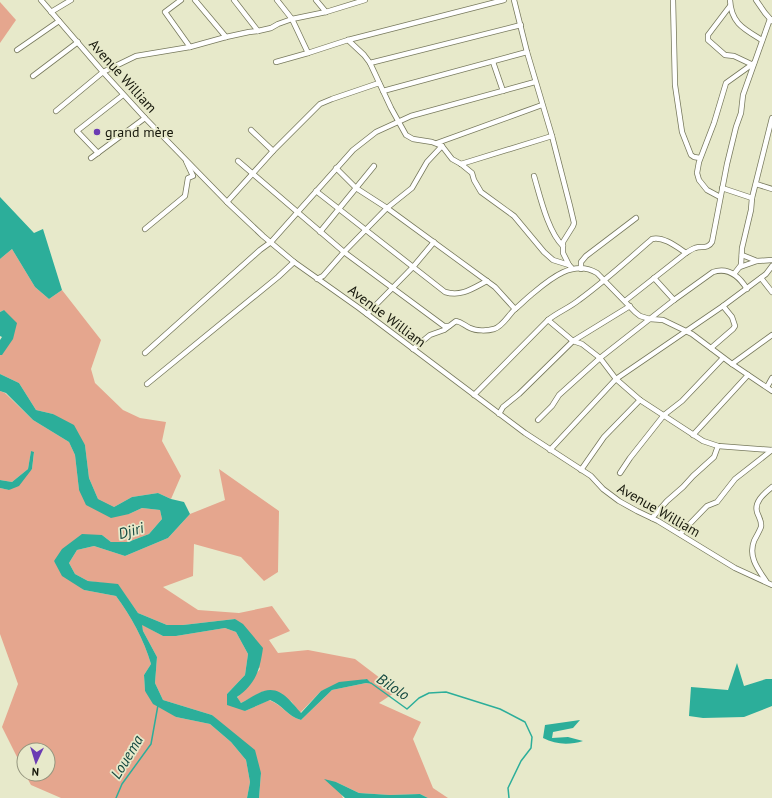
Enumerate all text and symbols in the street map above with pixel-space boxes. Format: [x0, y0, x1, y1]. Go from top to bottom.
street label: Avenue William [85, 36, 161, 116]
place label: grand mère [105, 123, 174, 141]
marker: grand mère [92, 127, 102, 137]
street label: Avenue William [345, 281, 429, 351]
street label: Avenue William [614, 479, 704, 541]
water label: Djiri [116, 518, 147, 543]
water label: Bilolo [373, 669, 413, 704]
water label: Louema [106, 731, 147, 782]
north arrow [16, 742, 56, 782]
text: N [31, 765, 39, 779]

